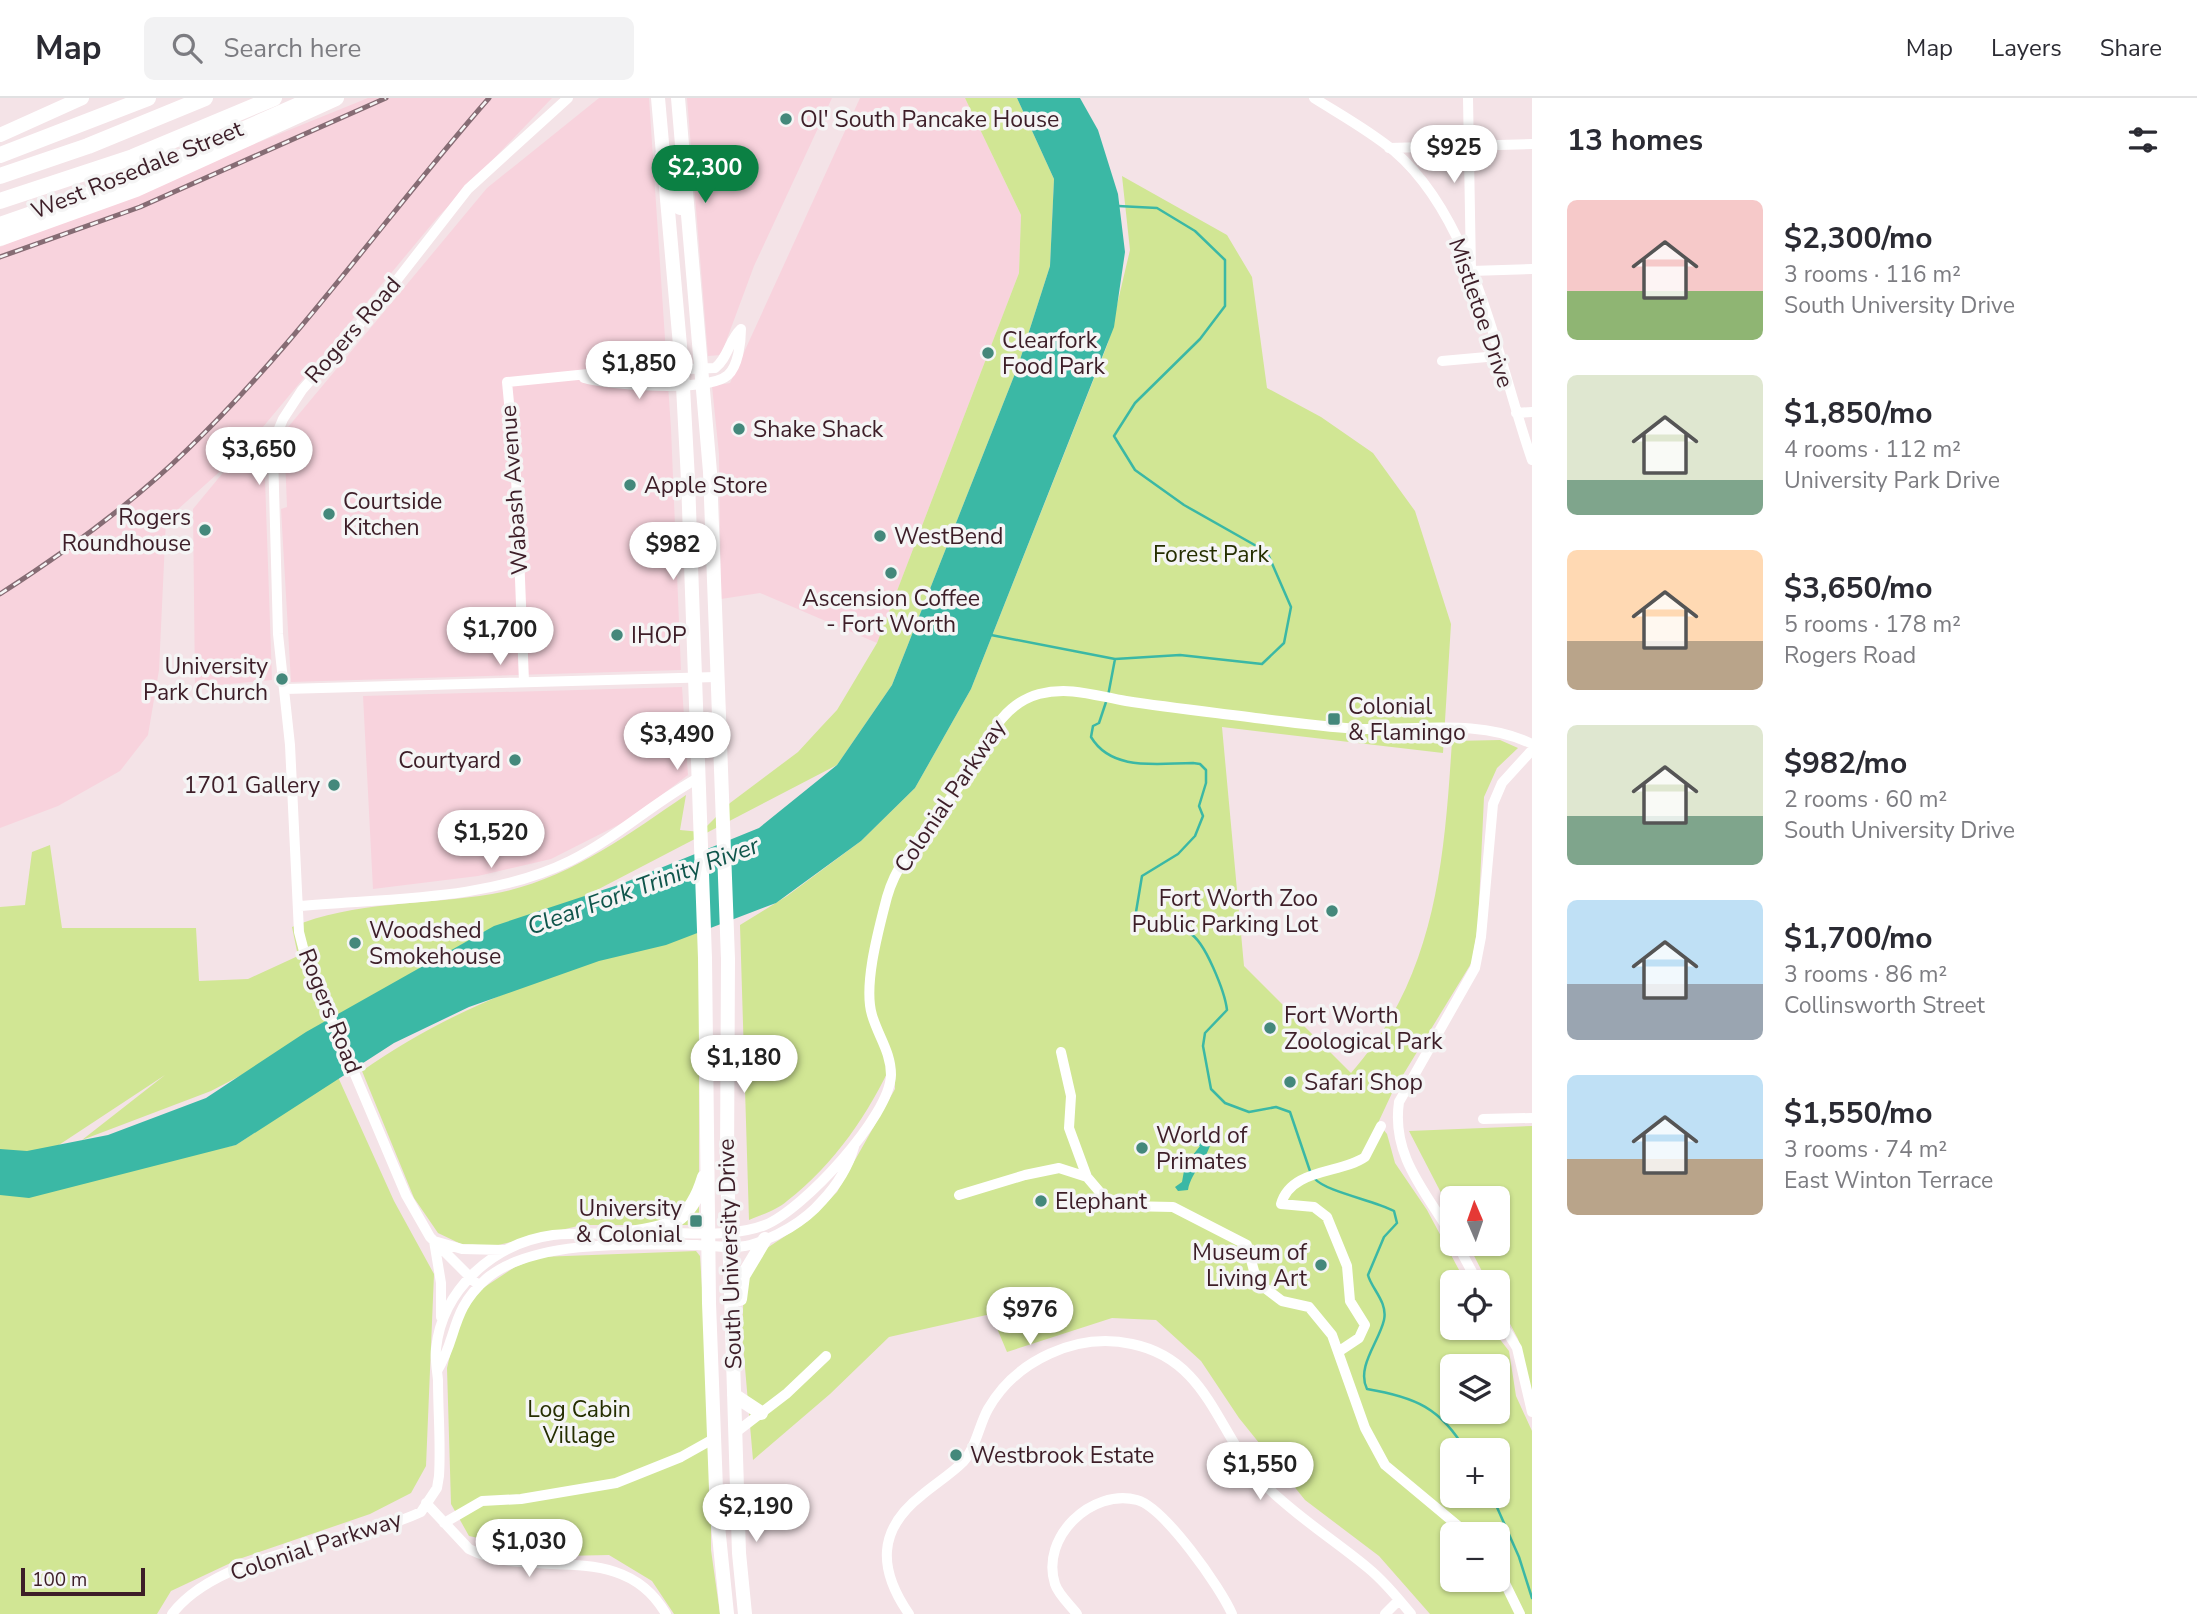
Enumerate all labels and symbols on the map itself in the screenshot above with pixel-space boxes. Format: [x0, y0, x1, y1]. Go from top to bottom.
place label: Ol' South Pancake House [800, 104, 1059, 135]
marker: Ol' South Pancake House [778, 111, 794, 127]
street label: West Rosedale Street [27, 113, 248, 227]
pin: $925 [1413, 126, 1495, 185]
pin: $2,300 [648, 146, 762, 205]
street label: Mistletoe Drive [1441, 234, 1521, 392]
street label: Rogers Road [298, 270, 408, 390]
place label: Clearfork Food Park [1002, 325, 1105, 382]
pin: $1,850 [582, 342, 696, 401]
marker: Clearfork Food Park [980, 345, 996, 361]
street label: Wabash Avenue [493, 404, 535, 576]
place label: Shake Shack [753, 414, 884, 445]
marker: Shake Shack [731, 421, 747, 437]
pin: $3,650 [202, 428, 316, 487]
place label: Apple Store [644, 470, 768, 501]
marker: Apple Store [622, 477, 638, 493]
place label: Courtside Kitchen [343, 486, 442, 543]
place label: Rogers Roundhouse [62, 502, 191, 559]
marker: Courtside Kitchen [321, 506, 337, 522]
place label: WestBend [894, 521, 1003, 552]
marker: Rogers Roundhouse [197, 522, 213, 538]
pin: $982 [632, 522, 714, 582]
marker: WestBend [872, 528, 888, 544]
park label: Forest Park [1153, 539, 1270, 570]
marker: Ascension Coffee - Fort Worth [883, 565, 899, 581]
place label: Ascension Coffee - Fort Worth [802, 583, 980, 640]
pin: $1,700 [443, 608, 557, 667]
place label: IHOP [631, 620, 687, 651]
marker: IHOP [609, 627, 625, 643]
place label: University Park Church [143, 651, 268, 708]
marker: University Park Church [274, 671, 290, 687]
place label: Colonial & Flamingo [1348, 691, 1466, 748]
marker: Colonial & Flamingo [1326, 711, 1342, 727]
pin: $3,490 [620, 712, 734, 772]
street label: Colonial Parkway [887, 713, 1013, 879]
place label: Courtyard [398, 745, 501, 776]
marker: Courtyard [507, 752, 523, 768]
place label: 1701 Gallery [184, 770, 320, 801]
marker: 1701 Gallery [326, 777, 342, 793]
pin: $1,520 [434, 810, 548, 870]
water label: Clear Fork Trinity River [523, 829, 765, 943]
place label: Fort Worth Zoo Public Parking Lot [1132, 883, 1319, 940]
marker: Fort Worth Zoo Public Parking Lot [1324, 903, 1340, 919]
place label: Woodshed Smokehouse [369, 915, 501, 972]
marker: Woodshed Smokehouse [347, 935, 363, 951]
street label: Rogers Road [291, 944, 369, 1078]
place label: Fort Worth Zoological Park [1284, 1000, 1443, 1057]
marker: Fort Worth Zoological Park [1262, 1020, 1278, 1036]
pin: $1,180 [687, 1035, 801, 1095]
place label: Safari Shop [1304, 1067, 1423, 1098]
marker: Safari Shop [1282, 1074, 1298, 1090]
place label: World of Primates [1156, 1120, 1248, 1177]
street label: South University Drive [710, 1138, 750, 1370]
marker: World of Primates [1134, 1140, 1150, 1156]
place label: Elephant [1055, 1186, 1148, 1217]
north arrow [1440, 1186, 1510, 1256]
place label: University & Colonial [576, 1193, 682, 1250]
marker: Elephant [1033, 1193, 1049, 1209]
marker: University & Colonial [688, 1213, 704, 1229]
place label: Museum of Living Art [1192, 1237, 1308, 1294]
marker: Museum of Living Art [1313, 1257, 1329, 1273]
pin: $976 [989, 1288, 1071, 1347]
park label: Log Cabin Village [527, 1394, 631, 1451]
place label: Westbrook Estate [970, 1440, 1154, 1471]
pin: $1,550 [1203, 1442, 1317, 1502]
marker: Westbrook Estate [948, 1447, 964, 1463]
pin: $2,190 [699, 1484, 813, 1544]
street label: Colonial Parkway [226, 1504, 406, 1588]
pin: $1,030 [472, 1520, 586, 1579]
scale bar [21, 1565, 145, 1597]

